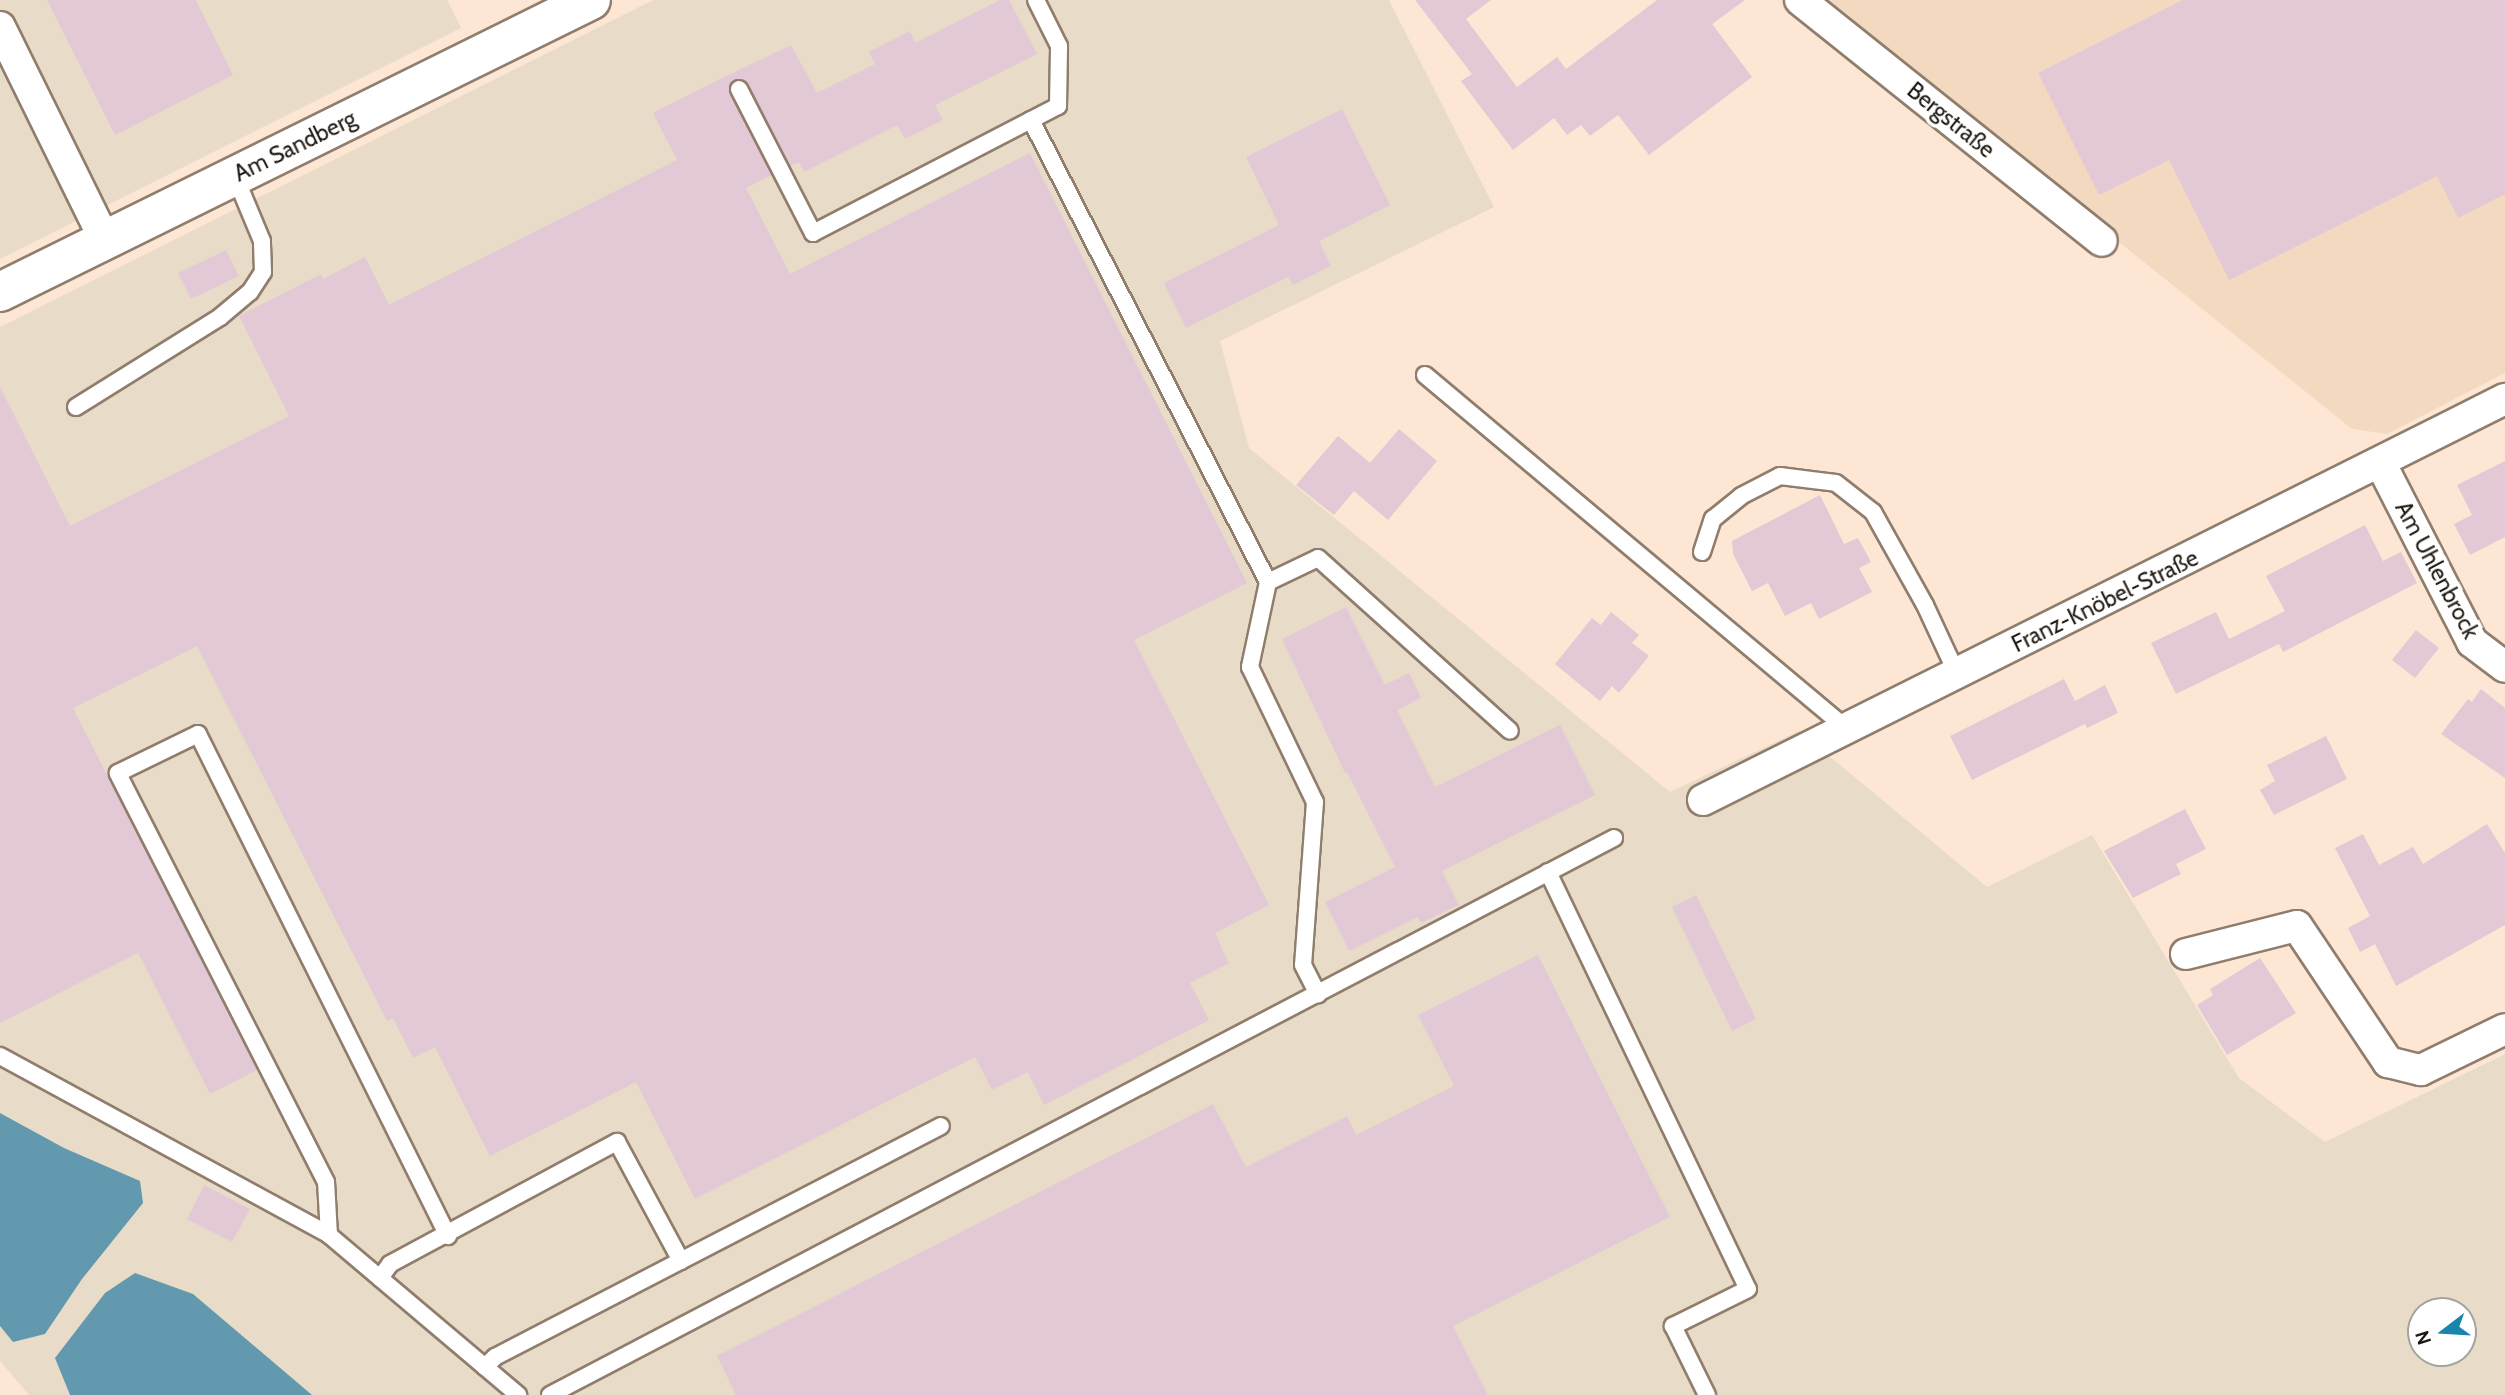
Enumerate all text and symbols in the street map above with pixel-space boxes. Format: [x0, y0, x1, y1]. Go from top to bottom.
street label: Bergstraße [1902, 76, 2000, 164]
street label: Am Sandberg [229, 105, 361, 187]
street label: Am Uhlenbrock [2389, 497, 2485, 643]
street label: Franz-Knöbel-Straße [2007, 544, 2203, 658]
north arrow [2407, 1297, 2477, 1367]
text: N [2410, 1328, 2436, 1347]

